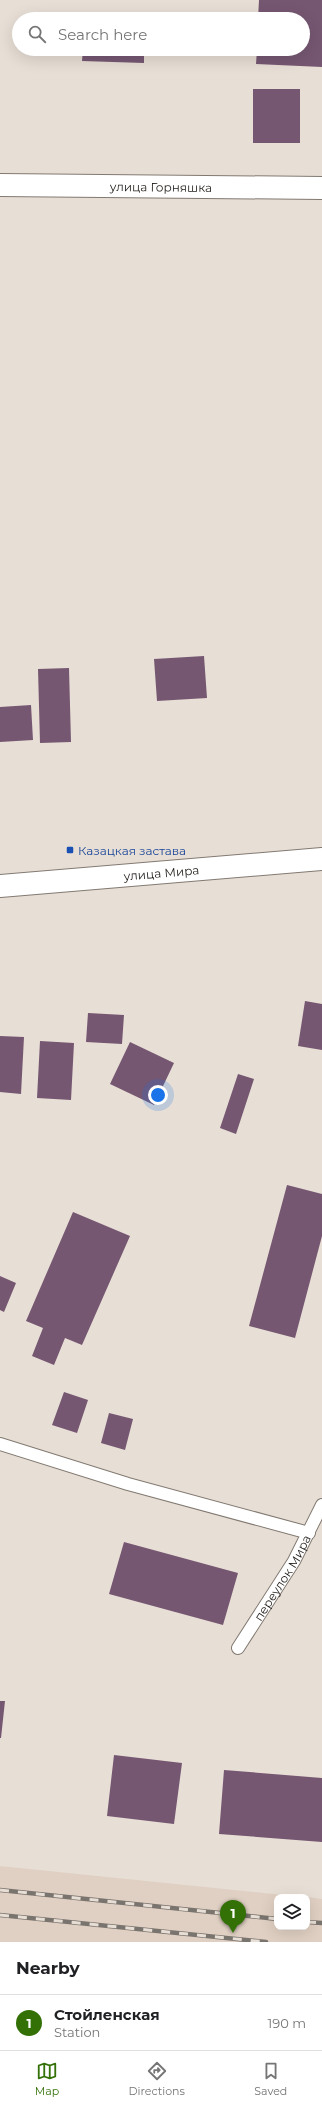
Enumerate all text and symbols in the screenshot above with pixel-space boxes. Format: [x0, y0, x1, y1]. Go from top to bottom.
search box [12, 12, 310, 56]
icon: search [26, 23, 48, 45]
text: Search here [58, 25, 147, 44]
street label: улица Горняшка [109, 179, 212, 194]
place label: Казацкая застава [78, 843, 186, 858]
marker: Казацкая застава [65, 845, 75, 855]
street label: улица Мира [122, 862, 200, 883]
your location [148, 1085, 168, 1105]
street label: переулок Мира [250, 1532, 313, 1623]
map controls [274, 1894, 310, 1930]
button: layers [274, 1894, 310, 1930]
pin: 1 [220, 1900, 246, 1933]
text: Nearby [16, 1958, 80, 1978]
text: Стойленская [54, 2005, 160, 2024]
text: 1 [26, 2015, 32, 2031]
text: 190 m [268, 2015, 306, 2031]
text: Station [54, 2024, 100, 2040]
tab: Map [35, 2060, 59, 2098]
tab: Directions [129, 2060, 185, 2098]
tab: Saved [254, 2060, 287, 2098]

